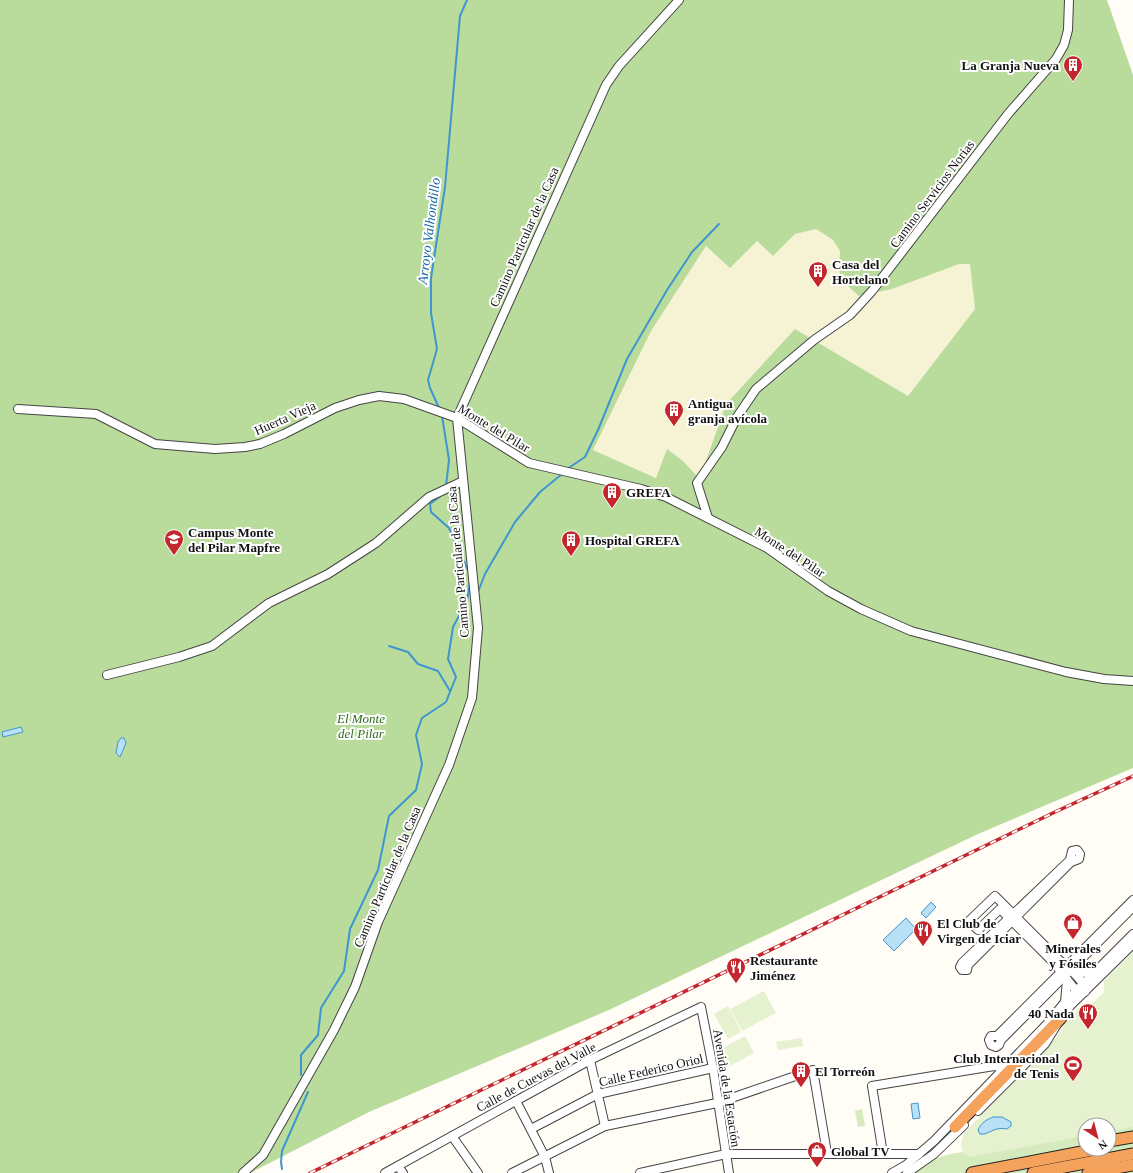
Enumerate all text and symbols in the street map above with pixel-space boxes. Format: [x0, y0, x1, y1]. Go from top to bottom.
building icon: La Granja Nueva [1062, 54, 1084, 82]
place label: La Granja Nueva [962, 58, 1060, 73]
street label: Camino Servicios Norias [887, 137, 977, 251]
street label: Camino Particular de la Casa [486, 164, 562, 309]
water label: Arroyo Valhondillo [415, 177, 443, 286]
place label: Casa del Hortelano [832, 257, 888, 287]
building icon: Casa del Hortelano [807, 260, 829, 288]
place label: Antigua granja avícola [688, 396, 768, 426]
street label: Huerta Vieja [252, 398, 318, 438]
building icon: Antigua granja avícola [663, 399, 685, 427]
street label: Monte del Pilar [455, 401, 533, 456]
building icon: GREFA [601, 481, 623, 509]
place label: GREFA [626, 485, 671, 500]
street label: Camino Particular de la Casa [444, 486, 472, 638]
street label: Monte del Pilar [752, 524, 829, 581]
place label: Campus Monte del Pilar Mapfre [188, 525, 280, 555]
school or university icon: Campus Monte del Pilar Mapfre [163, 528, 185, 556]
building icon: Hospital GREFA [560, 529, 582, 557]
place label: Hospital GREFA [585, 533, 680, 548]
park label: El Monte del Pilar [336, 711, 385, 741]
street label: Camino Particular de la Casa [350, 804, 424, 950]
shop icon: Minerales y Fósiles [1062, 912, 1084, 940]
place label: El Club de Virgen de Iciar [937, 916, 1021, 946]
restaurant icon: El Club de Virgen de Iciar [912, 919, 934, 947]
place label: Minerales y Fósiles [1045, 941, 1101, 971]
place label: Restaurante Jiménez [750, 953, 818, 983]
restaurant icon: Restaurante Jiménez [725, 956, 747, 984]
restaurant icon: 40 Nada [1077, 1002, 1099, 1030]
place label: 40 Nada [1028, 1006, 1074, 1021]
street label: Avenida de la Estación [710, 1028, 744, 1149]
street label: Calle de Cuevas del Valle [474, 1039, 599, 1115]
street label: Calle Federico Oriol [597, 1051, 705, 1089]
place label: Club Internacional de Tenis [953, 1051, 1059, 1081]
sports icon: Club Internacional de Tenis [1062, 1054, 1084, 1082]
building icon: El Torreón [790, 1060, 812, 1088]
place label: El Torreón [815, 1064, 876, 1079]
north arrow [1077, 1117, 1117, 1157]
text: N [1096, 1138, 1110, 1152]
shop icon: Global TV [806, 1140, 828, 1168]
place label: Global TV [831, 1144, 890, 1159]

